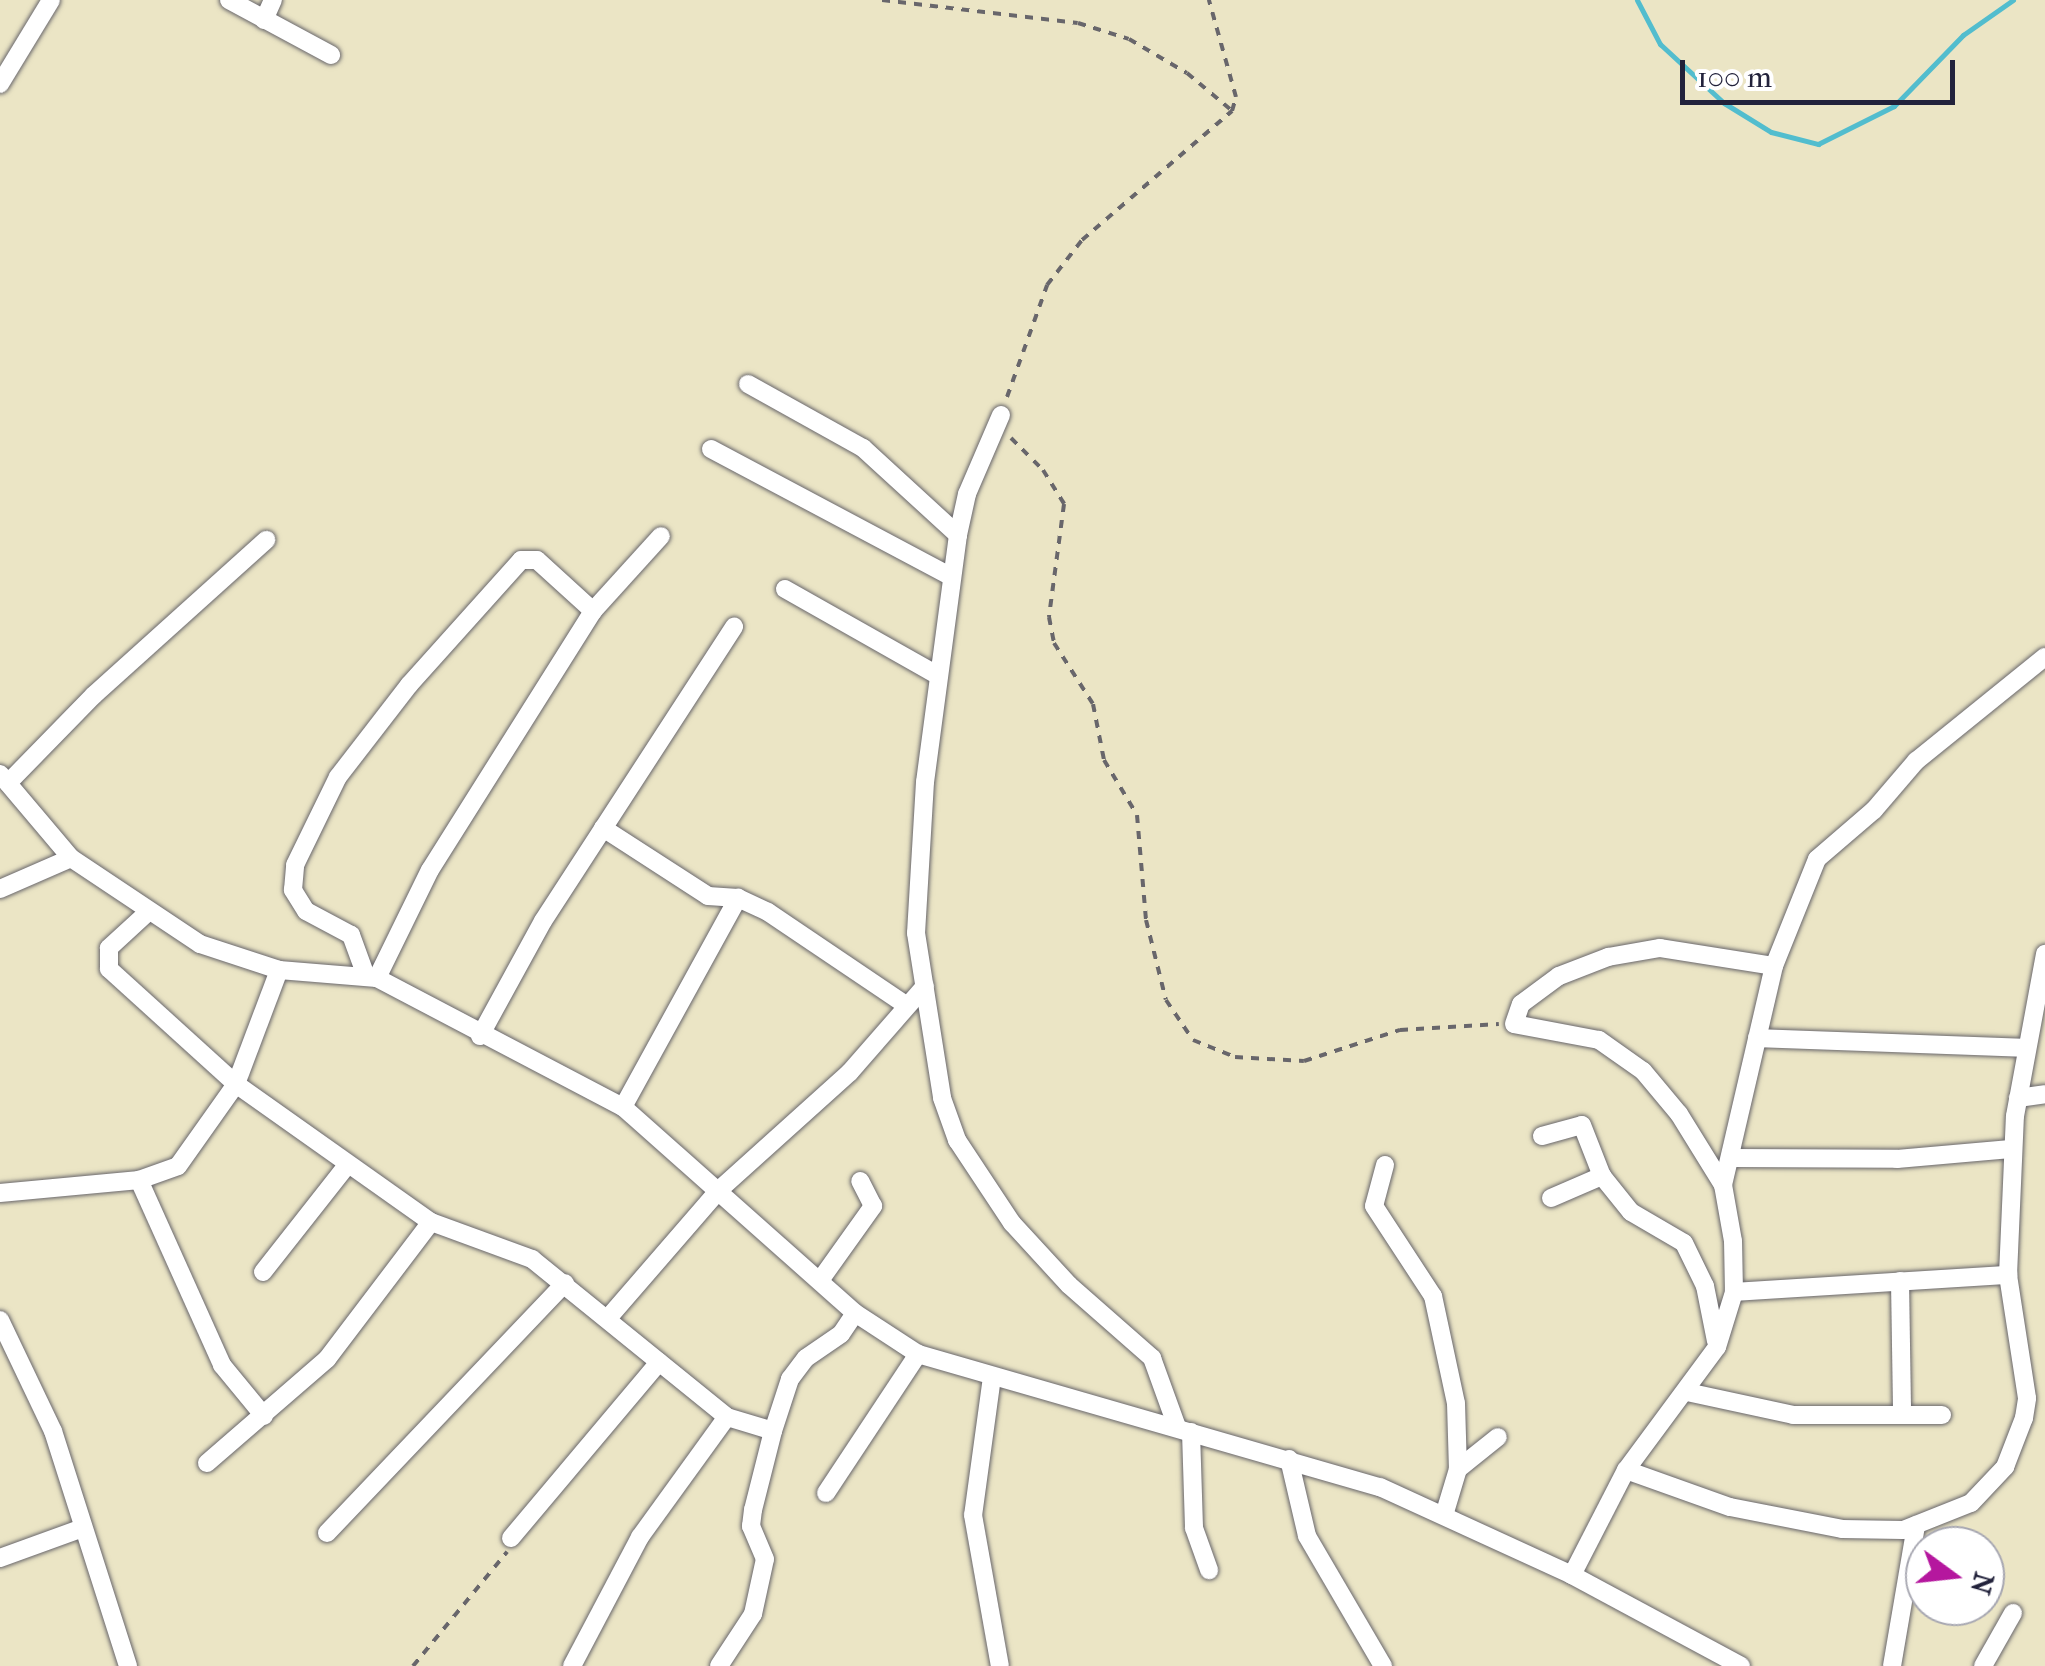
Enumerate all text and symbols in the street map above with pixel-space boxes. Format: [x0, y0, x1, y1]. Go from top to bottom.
scale bar [1685, 40, 1960, 102]
text: 100 m [1697, 60, 1772, 95]
north arrow [1905, 1526, 2005, 1626]
text: N [1964, 1569, 2001, 1598]

